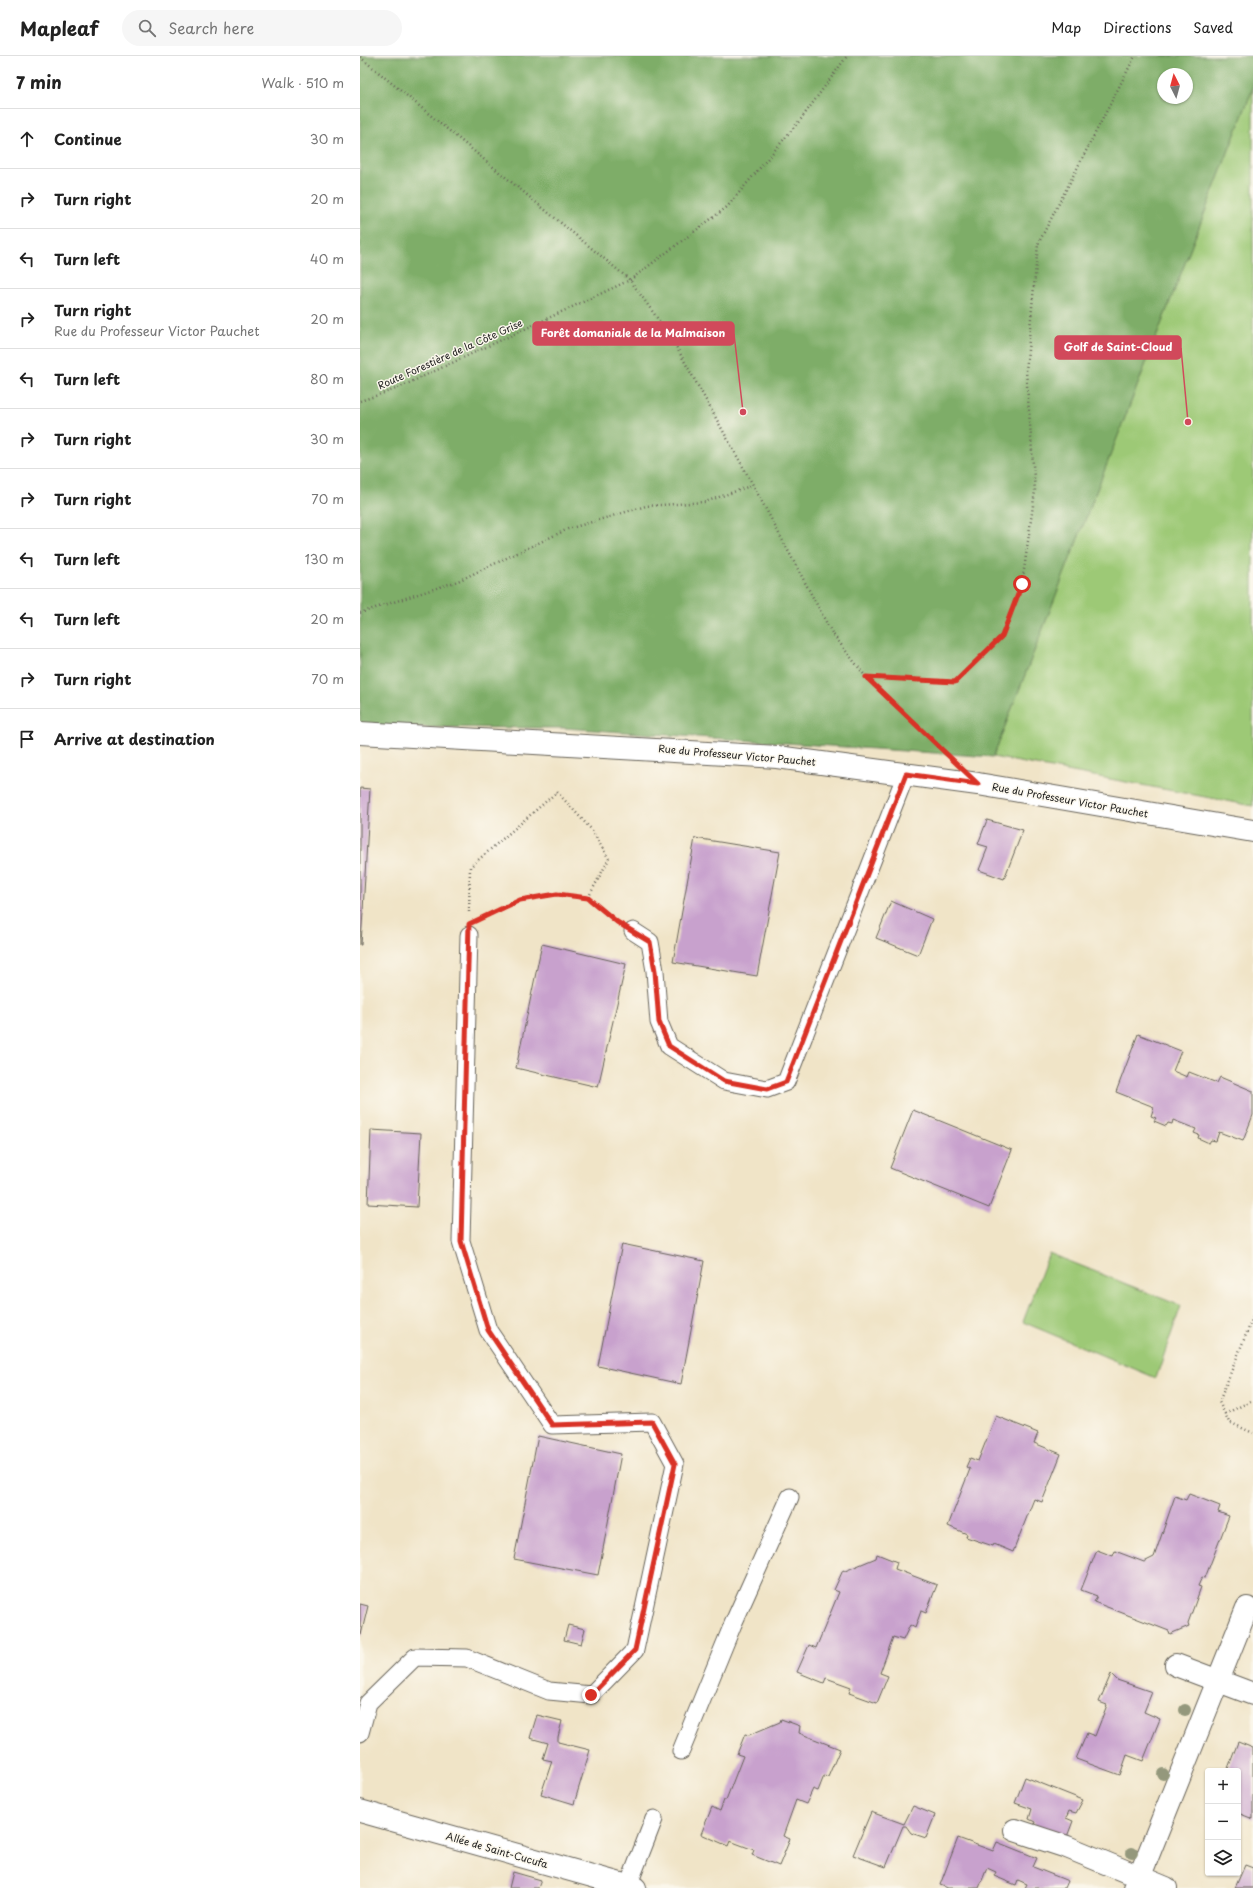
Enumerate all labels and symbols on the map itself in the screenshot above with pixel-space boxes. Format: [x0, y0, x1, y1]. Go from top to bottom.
north arrow [1157, 68, 1193, 104]
street label: Route Forestière de la Côte Grise [375, 315, 525, 392]
callout: Forêt domaniale de la Malmaison [533, 322, 734, 345]
text: Forêt domaniale de la Malmaison [541, 324, 726, 341]
callout: Golf de Saint-Cloud [1055, 336, 1181, 359]
text: Golf de Saint-Cloud [1064, 338, 1172, 355]
route start [1013, 575, 1031, 593]
street label: Rue du Professeur Victor Pauchet [658, 740, 816, 769]
street label: Rue du Professeur Victor Pauchet [991, 778, 1149, 821]
route end [582, 1686, 600, 1704]
street label: Allée de Saint-Cucufa [445, 1828, 550, 1871]

